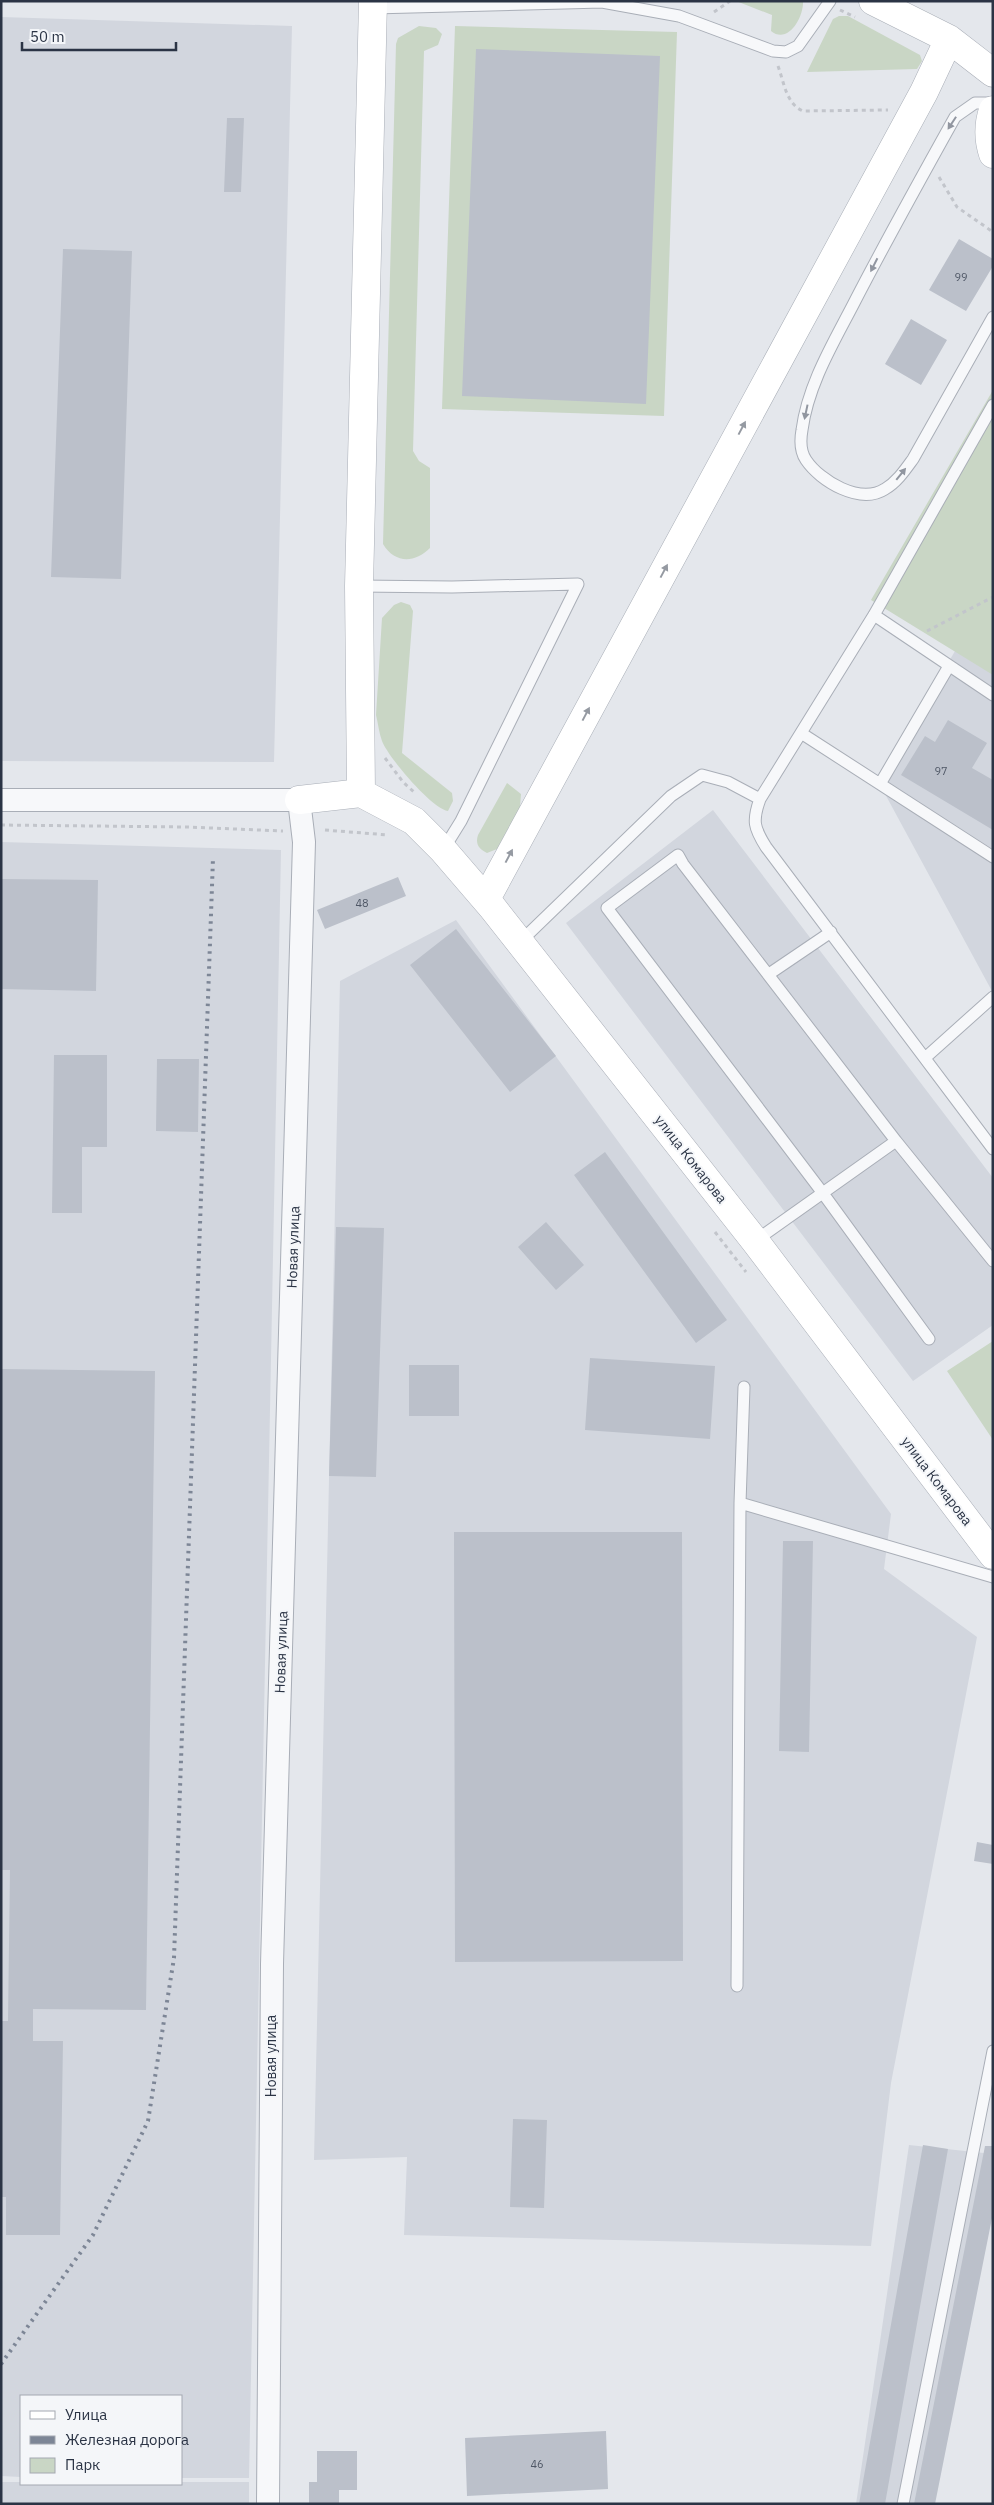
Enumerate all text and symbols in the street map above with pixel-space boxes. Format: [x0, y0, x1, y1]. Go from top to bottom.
scale bar [22, 20, 176, 52]
text: 50 m [30, 27, 65, 46]
one-way arrow [947, 116, 957, 130]
one-way arrow [870, 258, 878, 273]
house number: 99 [954, 270, 968, 284]
one-way arrow [801, 405, 809, 421]
one-way arrow [737, 421, 746, 435]
one-way arrow [896, 468, 907, 481]
one-way arrow [660, 563, 668, 578]
one-way arrow [582, 707, 591, 720]
house number: 97 [934, 764, 948, 778]
one-way arrow [505, 849, 513, 864]
house number: 48 [355, 896, 369, 910]
street label: улица Комарова [651, 1111, 731, 1207]
street label: Новая улица [283, 1205, 303, 1289]
street label: улица Комарова [898, 1433, 977, 1530]
street label: Новая улица [271, 1610, 291, 1694]
street label: Новая улица [262, 2014, 280, 2097]
legend [20, 2395, 182, 2485]
text: Улица [65, 2405, 107, 2424]
text: Железная дорога [65, 2430, 189, 2449]
text: Парк [65, 2455, 100, 2474]
house number: 46 [530, 2457, 544, 2471]

